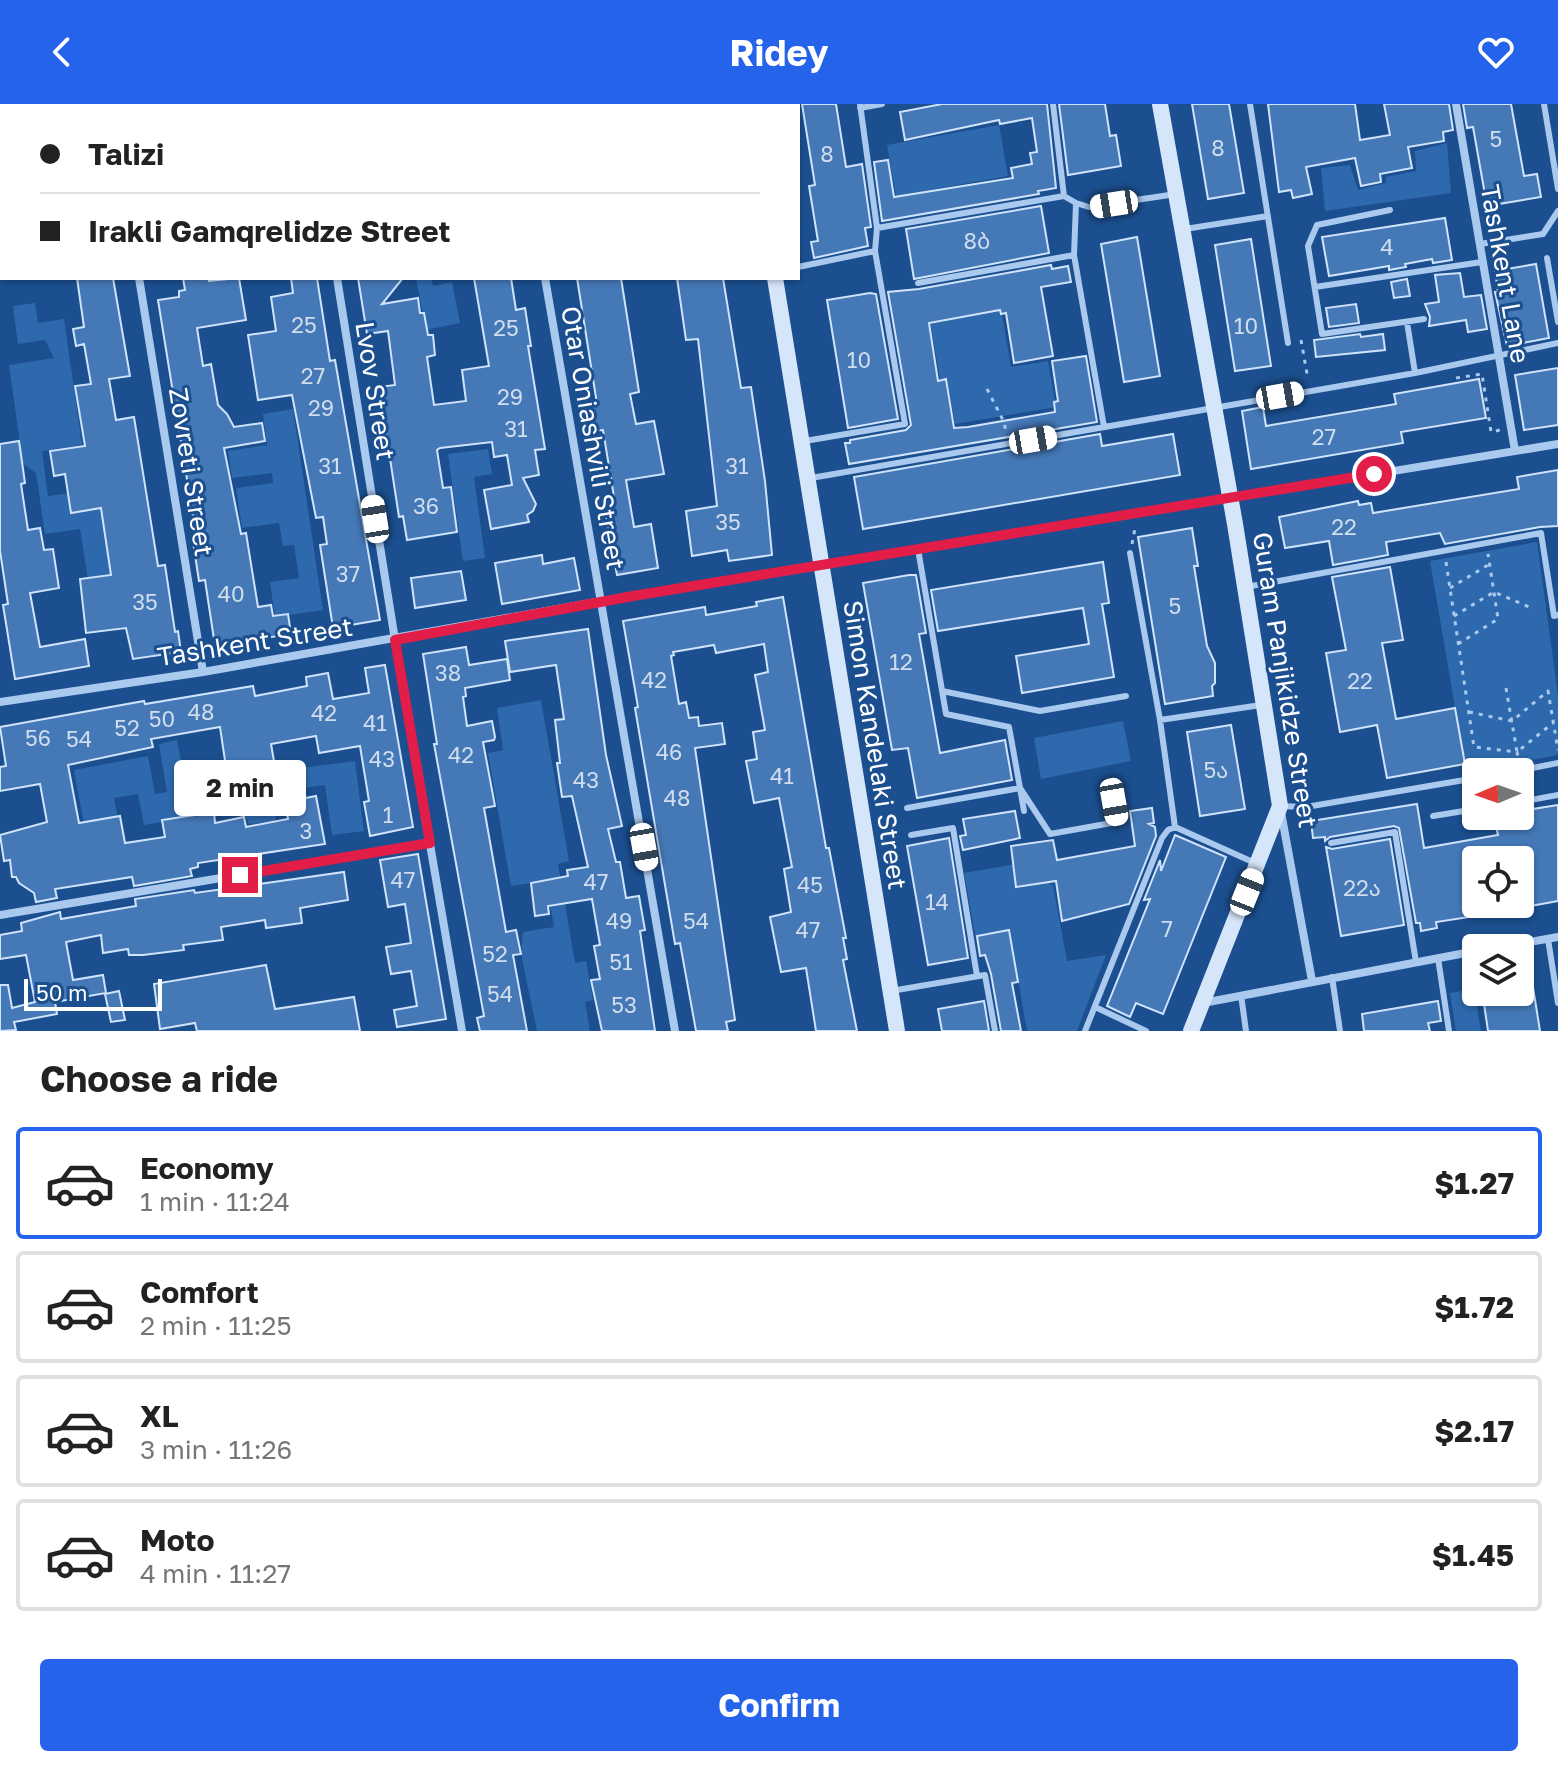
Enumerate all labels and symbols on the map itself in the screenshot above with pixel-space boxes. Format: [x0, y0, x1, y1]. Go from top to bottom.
house number: 5 [1490, 125, 1502, 152]
house number: 8 [1211, 134, 1225, 161]
house number: 8 [820, 140, 834, 167]
street label: Tashkent Lane [1475, 182, 1536, 366]
car [1088, 188, 1140, 220]
house number: 8ბ [964, 227, 990, 254]
house number: 4 [1380, 233, 1394, 260]
street label: Otar Oniashvili Street [555, 304, 632, 572]
house number: 25 [291, 311, 317, 338]
house number: 10 [1234, 312, 1258, 339]
house number: 25 [493, 314, 519, 341]
street label: Lvov Street [349, 319, 402, 462]
house number: 10 [847, 346, 871, 373]
house number: 27 [301, 362, 325, 389]
car [1254, 380, 1306, 412]
house number: 29 [497, 383, 523, 410]
street label: Zovreti Street [163, 385, 220, 559]
house number: 29 [308, 394, 334, 421]
house number: 31 [504, 415, 528, 442]
house number: 27 [1312, 423, 1336, 450]
car [1007, 424, 1059, 456]
house number: 31 [318, 452, 342, 479]
house number: 31 [725, 452, 749, 479]
route start [1356, 456, 1392, 492]
house number: 36 [413, 492, 439, 519]
car [359, 493, 391, 545]
house number: 35 [715, 508, 741, 535]
house number: 22 [1331, 513, 1357, 540]
street label: Guram Panjikidze Street [1247, 530, 1324, 830]
house number: 37 [336, 560, 360, 587]
house number: 40 [217, 580, 245, 607]
house number: 35 [132, 588, 158, 615]
house number: 5 [1169, 592, 1181, 619]
street label: Simon Kandelaki Street [837, 598, 914, 892]
street label: Tashkent Street [155, 611, 355, 672]
house number: 12 [889, 648, 913, 675]
house number: 38 [435, 659, 461, 686]
house number: 42 [641, 666, 667, 693]
house number: 22 [1347, 667, 1373, 694]
house number: 48 [188, 698, 214, 725]
house number: 42 [311, 699, 337, 726]
house number: 50 [149, 705, 175, 732]
house number: 41 [363, 709, 387, 736]
house number: 52 [114, 714, 140, 741]
house number: 56 [25, 724, 51, 751]
house number: 54 [66, 725, 92, 752]
house number: 46 [656, 738, 682, 765]
house number: 42 [448, 741, 474, 768]
house number: 43 [369, 745, 395, 772]
house number: 5ა [1204, 756, 1228, 783]
north arrow [1462, 758, 1534, 830]
callout: 2 min [174, 759, 306, 815]
house number: 41 [770, 762, 794, 789]
house number: 43 [573, 766, 599, 793]
car [1098, 776, 1130, 828]
house number: 48 [664, 784, 690, 811]
house number: 1 [383, 801, 394, 828]
house number: 3 [300, 817, 312, 844]
car [628, 821, 660, 873]
route end [222, 857, 258, 893]
car [1227, 865, 1267, 919]
house number: 47 [390, 866, 416, 893]
house number: 47 [583, 868, 609, 895]
house number: 45 [797, 871, 823, 898]
house number: 22ა [1343, 874, 1381, 901]
house number: 14 [925, 888, 949, 915]
house number: 49 [606, 907, 632, 934]
house number: 54 [683, 907, 709, 934]
house number: 7 [1161, 915, 1173, 942]
house number: 47 [795, 916, 821, 943]
house number: 52 [482, 940, 508, 967]
house number: 51 [609, 948, 633, 975]
scale bar [24, 975, 162, 1011]
house number: 54 [487, 980, 513, 1007]
house number: 53 [611, 991, 637, 1018]

